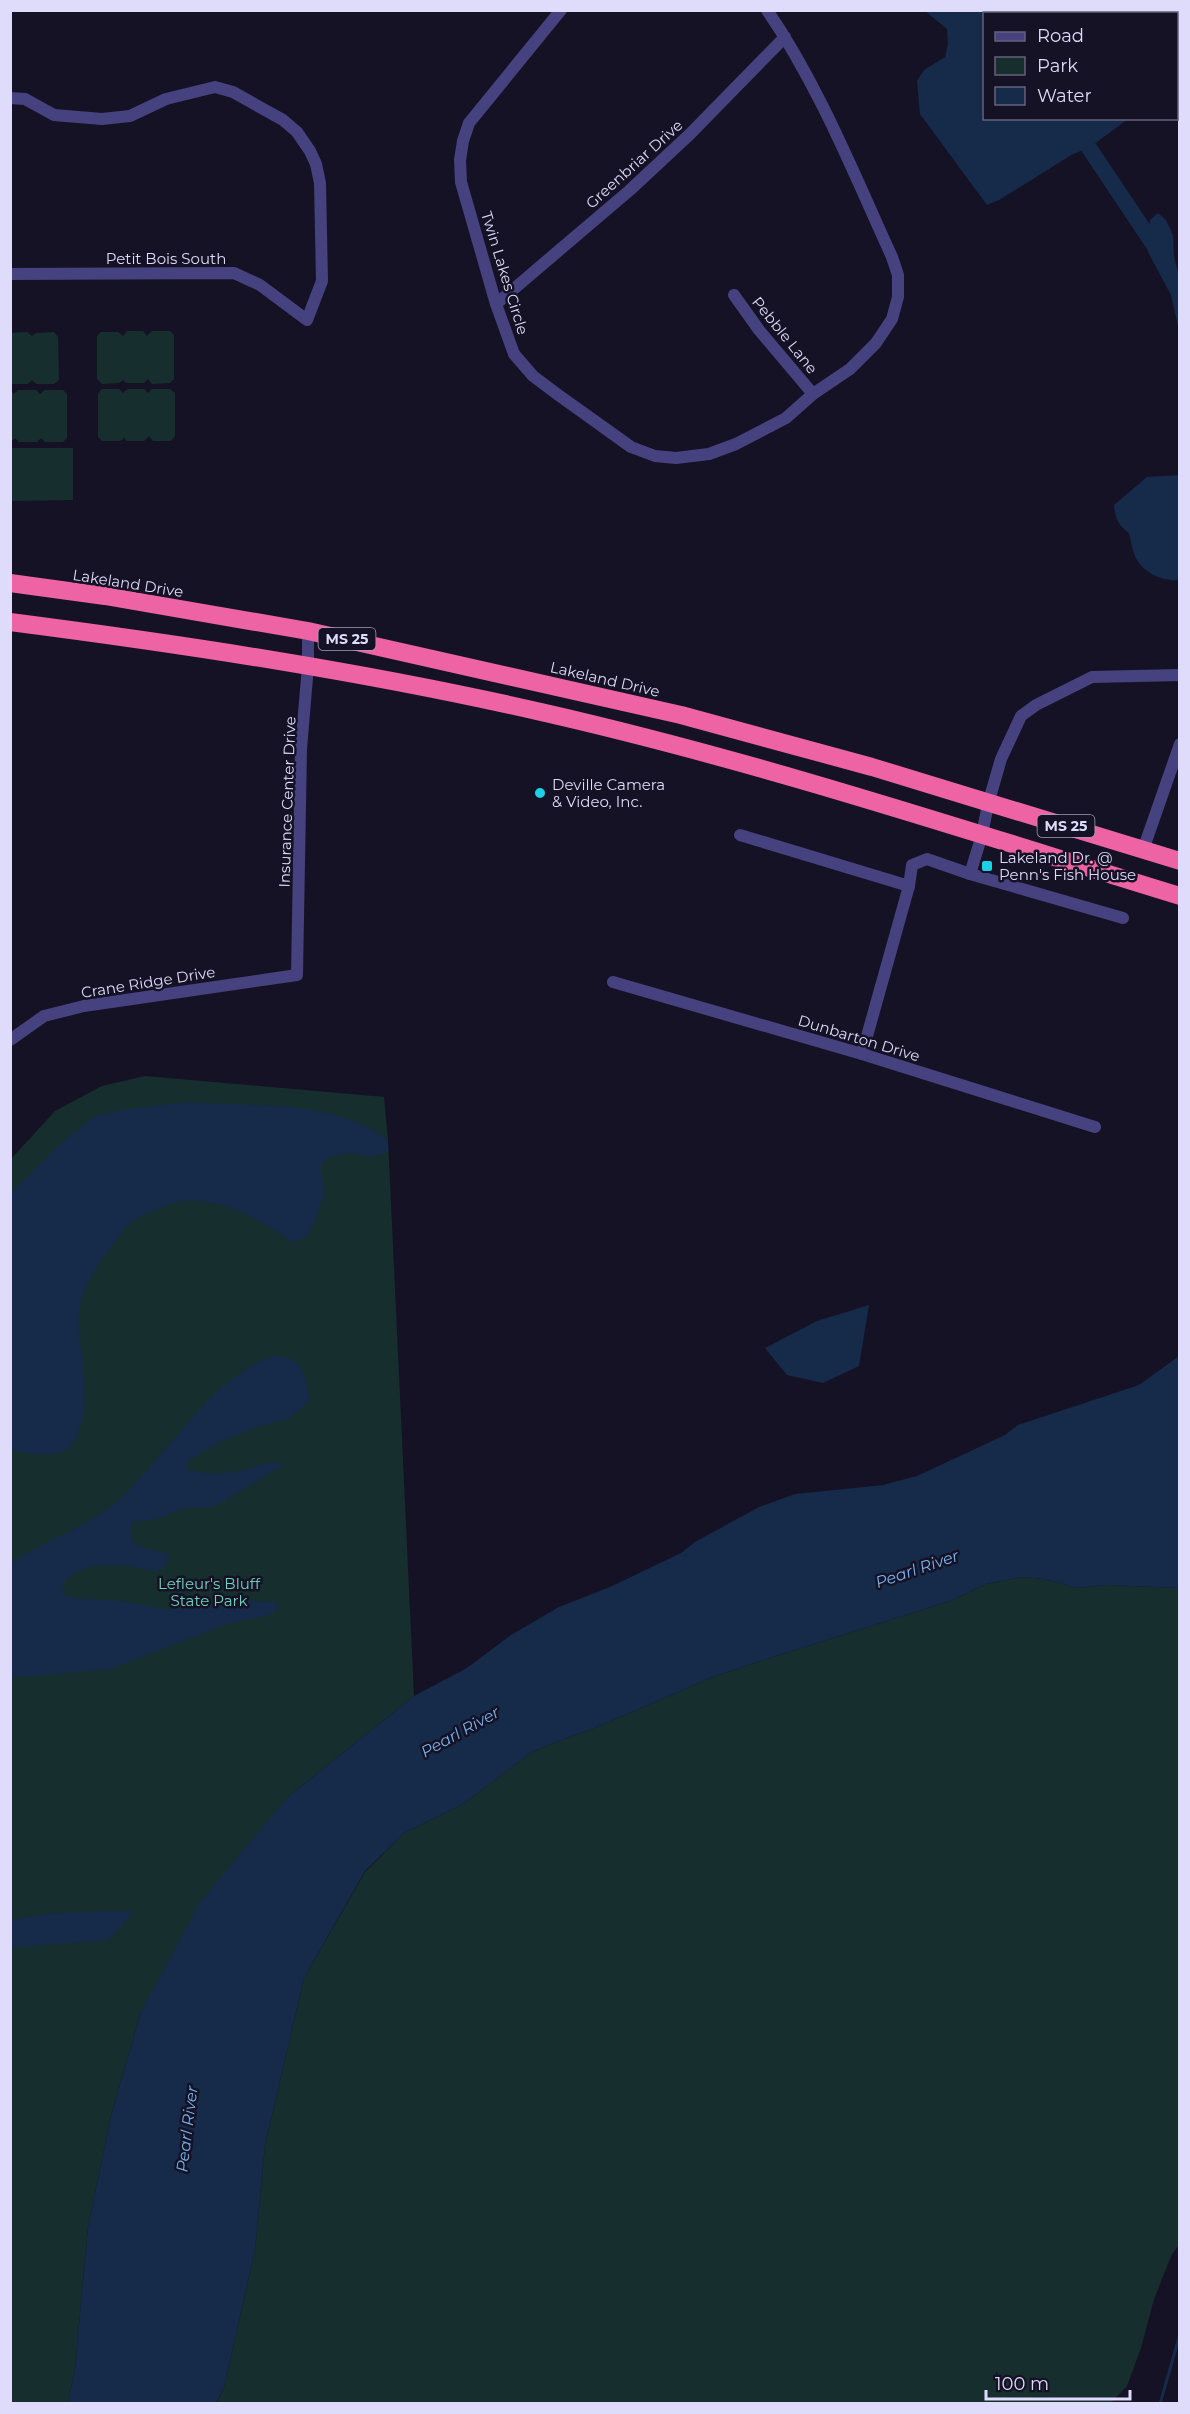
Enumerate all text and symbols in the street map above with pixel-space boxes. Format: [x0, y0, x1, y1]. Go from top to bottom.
legend [983, 12, 1178, 120]
text: Road [1037, 25, 1084, 47]
text: Park [1037, 55, 1078, 77]
text: Water [1037, 85, 1092, 107]
street label: Greenbriar Drive [582, 115, 686, 213]
street label: Twin Lakes Circle [477, 209, 533, 337]
street label: Petit Bois South [106, 249, 226, 268]
street label: Pebble Lane [748, 293, 822, 377]
street label: Lakeland Drive [71, 565, 185, 601]
road number: MS 25 [318, 628, 376, 650]
street label: Lakeland Drive [548, 657, 662, 701]
street label: Insurance Center Drive [275, 716, 299, 888]
place label: Deville Camera & Video, Inc. [552, 775, 665, 811]
marker: Deville Camera & Video, Inc. [533, 786, 547, 800]
road number: MS 25 [1038, 815, 1094, 837]
place label: Lakeland Dr. @ Penn's Fish House [999, 848, 1136, 884]
marker: Lakeland Dr. @ Penn's Fish House [980, 859, 994, 873]
street label: Crane Ridge Drive [80, 962, 216, 1002]
street label: Dunbarton Drive [796, 1010, 922, 1066]
water label: Pearl River [873, 1546, 962, 1592]
park label: Lefleur's Bluff State Park [158, 1574, 261, 1610]
water label: Pearl River [417, 1702, 503, 1761]
water label: Pearl River [172, 2084, 202, 2173]
scale bar [986, 2363, 1130, 2401]
text: 100 m [995, 2373, 1049, 2395]

